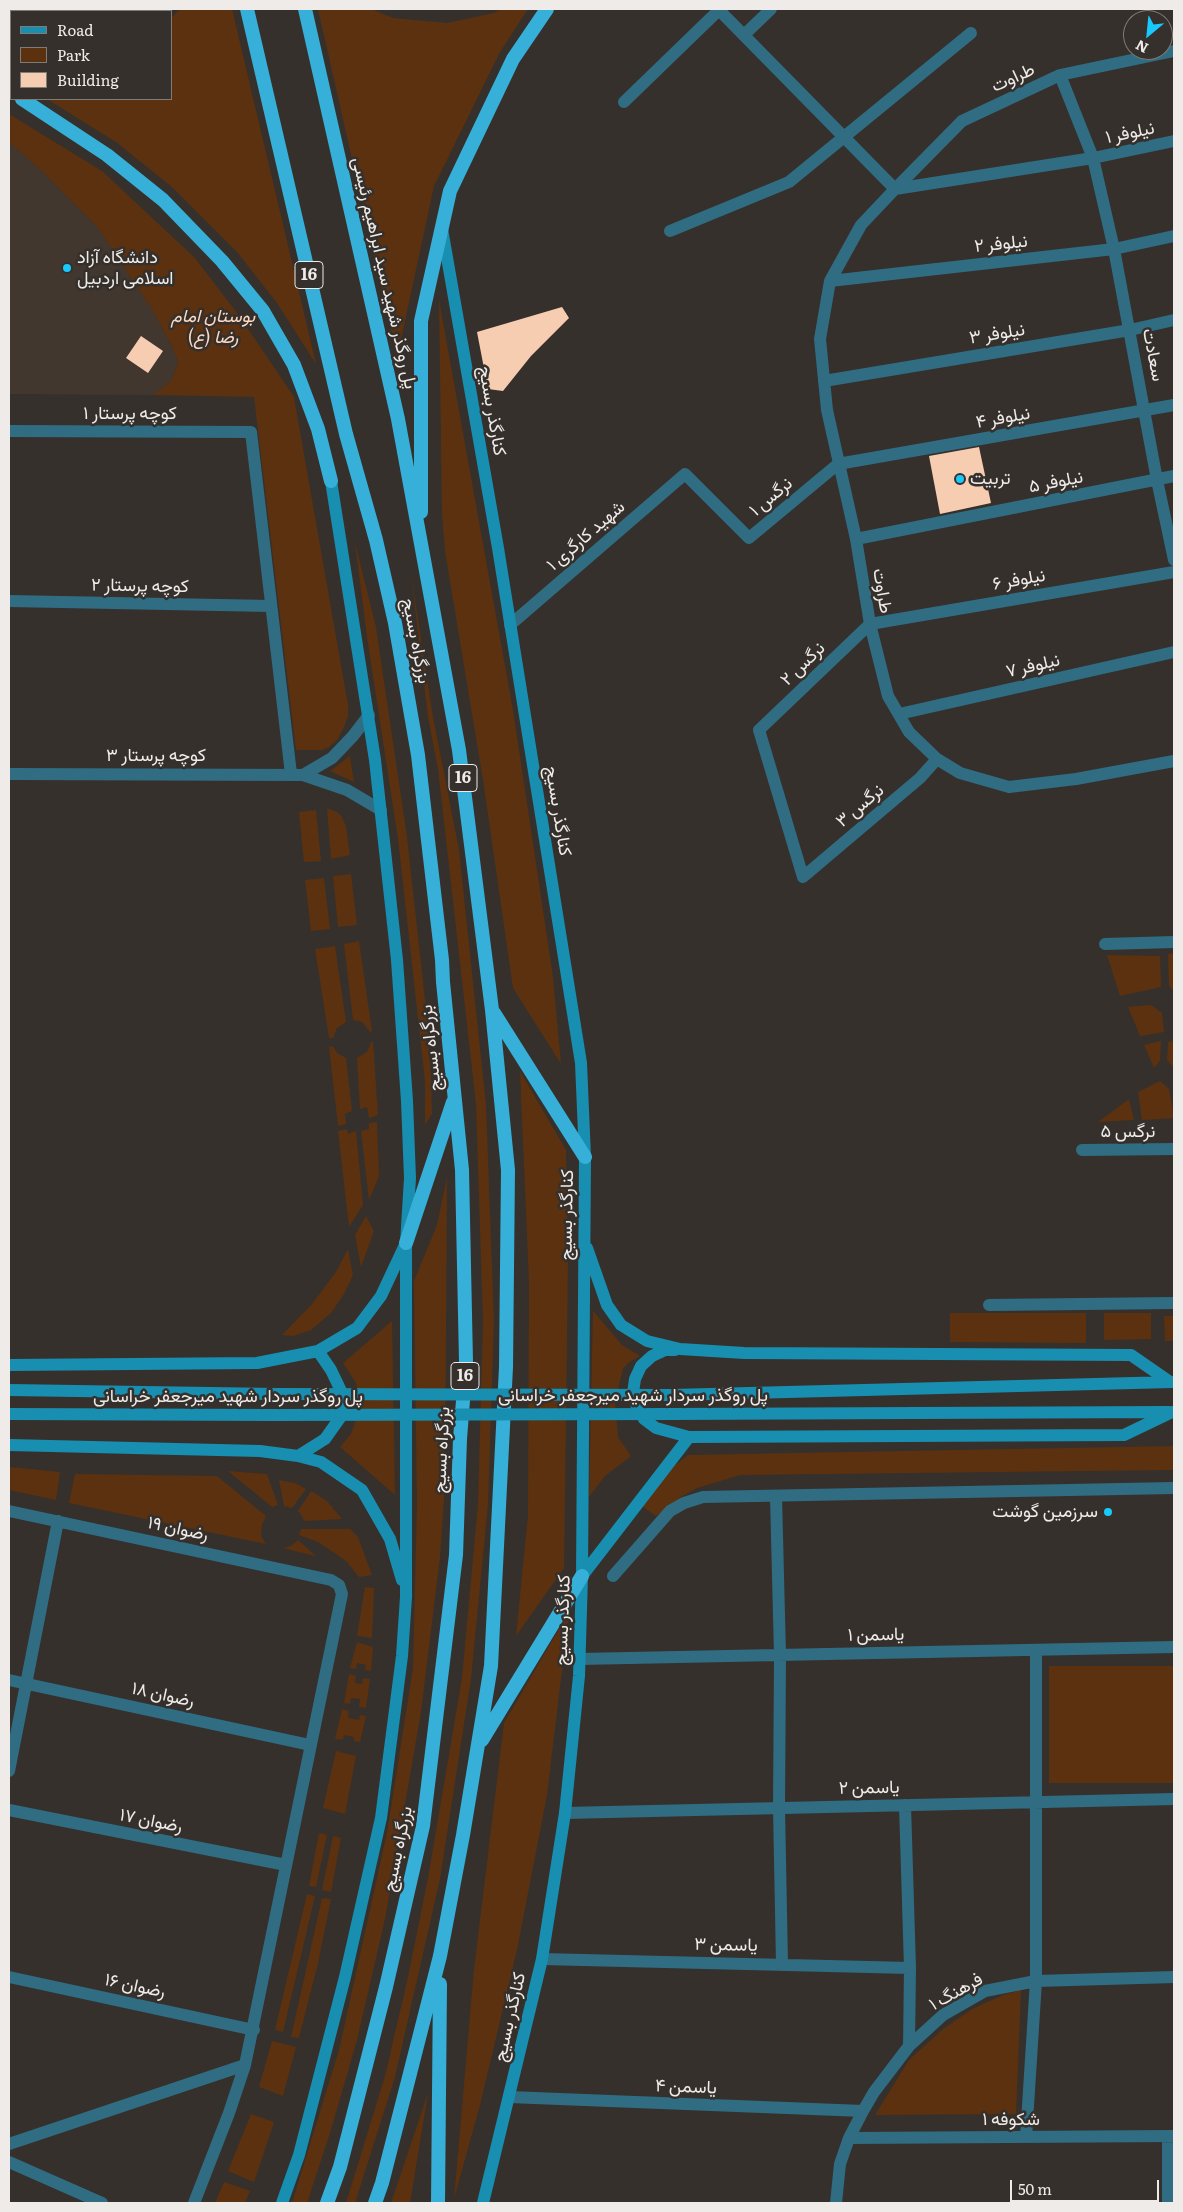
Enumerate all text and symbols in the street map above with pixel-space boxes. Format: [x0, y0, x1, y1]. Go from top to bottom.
legend [10, 10, 172, 100]
north arrow [1123, 10, 1173, 60]
text: Road [57, 18, 93, 41]
text: N [1132, 36, 1151, 59]
text: Park [57, 43, 90, 66]
street label: طراوت [988, 59, 1038, 97]
text: Building [57, 68, 119, 91]
street label: نیلوفر ۱ [1104, 117, 1156, 149]
street label: پل روگذر شهید سید ابراهیم رئیسی [347, 155, 421, 391]
street label: نیلوفر ۲ [973, 230, 1029, 258]
place label: دانشگاه آزاد اسلامی اردبیل [77, 247, 174, 290]
marker: دانشگاه آزاد اسلامی اردبیل [61, 262, 73, 274]
road number: 16 [295, 262, 323, 288]
park label: بوستان امام رضا (ع) [171, 306, 255, 348]
street label: نیلوفر ۳ [968, 319, 1026, 349]
street label: سعادت [1137, 327, 1169, 383]
street label: کنارگذر بسیج [473, 364, 511, 458]
street label: کوچه پرستار ۱ [83, 403, 177, 425]
street label: نیلوفر ۴ [974, 403, 1032, 433]
street label: نیلوفر ۵ [1027, 466, 1085, 498]
place label: تربیت [970, 468, 1011, 490]
street label: نرگس ۱ [745, 473, 797, 521]
marker: تربیت [954, 473, 966, 485]
street label: شهید کارگری ۱ [543, 496, 629, 576]
street label: نیلوفر ۶ [991, 565, 1047, 595]
street label: طراوت [867, 567, 897, 615]
street label: کوچه پرستار ۲ [91, 574, 189, 598]
street label: بزرگراه بسیج [397, 596, 435, 686]
street label: نرگس ۲ [776, 638, 830, 690]
street label: نیلوفر ۷ [1004, 649, 1062, 683]
street label: کوچه پرستار ۳ [106, 745, 206, 767]
road number: 16 [449, 764, 477, 791]
street label: کنارگذر بسیج [540, 764, 576, 858]
street label: نرگس ۳ [832, 780, 888, 832]
street label: بزرگراه بسیج [416, 1004, 446, 1092]
street label: نرگس ۵ [1101, 1121, 1155, 1143]
street label: کنارگذر بسیج [555, 1169, 579, 1261]
road number: 16 [451, 1362, 479, 1390]
street label: پل روگذر سردار شهید میرجعفر خراسانی [498, 1385, 768, 1407]
street label: پل روگذر سردار شهید میرجعفر خراسانی [93, 1386, 363, 1408]
street label: بزرگراه بسیج [429, 1406, 455, 1494]
place label: سرزمین گوشت [992, 1501, 1098, 1523]
marker: سرزمین گوشت [1102, 1506, 1114, 1518]
street label: رضوان ۱۹ [146, 1512, 210, 1546]
street label: کنارگذر بسیج [551, 1574, 575, 1666]
street label: یاسمن ۱ [848, 1624, 904, 1646]
street label: رضوان ۱۸ [130, 1678, 196, 1712]
street label: یاسمن ۲ [838, 1777, 900, 1799]
street label: رضوان ۱۷ [118, 1804, 184, 1838]
street label: بزرگراه بسیج [378, 1804, 418, 1894]
street label: یاسمن ۳ [694, 1934, 758, 1956]
street label: فرهنگ ۱ [925, 1968, 987, 2016]
street label: رضوان ۱۶ [103, 1969, 167, 2003]
street label: کنارگذر بسیج [489, 1970, 531, 2064]
street label: یاسمن ۴ [655, 2075, 717, 2099]
street label: شکوفه ۱ [982, 2109, 1040, 2131]
scale bar [1013, 2170, 1162, 2202]
text: 50 m [1018, 2177, 1052, 2200]

